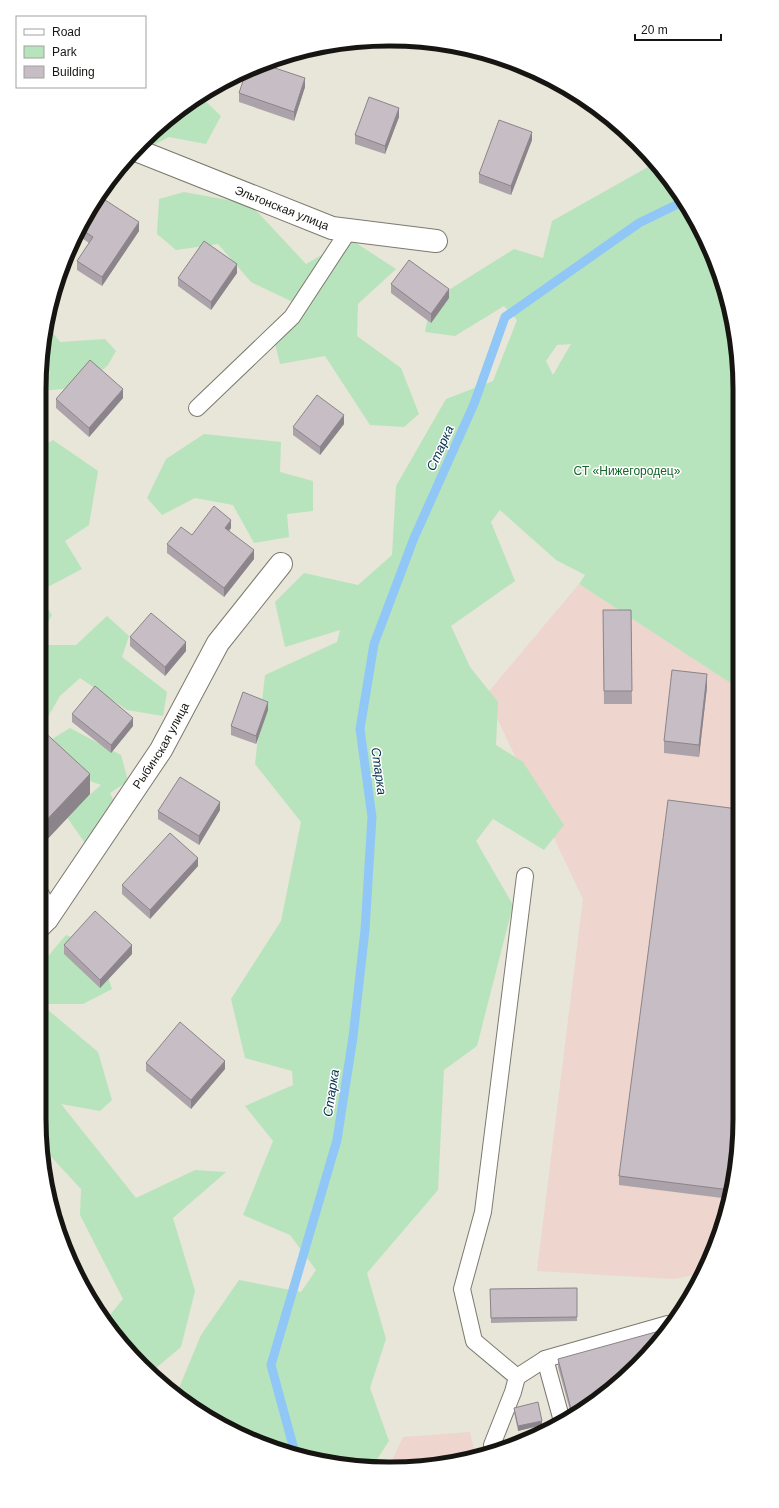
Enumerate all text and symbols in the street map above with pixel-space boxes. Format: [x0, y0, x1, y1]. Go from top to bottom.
legend [16, 16, 146, 88]
scale bar [635, 16, 721, 42]
text: 20 m [641, 23, 668, 37]
text: Road [52, 25, 81, 39]
text: Park [52, 45, 78, 59]
text: Building [52, 65, 95, 79]
street label: Эльтонская улица [233, 183, 331, 233]
water label: Старка [423, 423, 457, 473]
park label: СТ «Нижегородец» [574, 464, 681, 478]
street label: Рыбинская улица [130, 700, 192, 791]
water label: Старка [368, 746, 390, 796]
water label: Старка [320, 1068, 342, 1118]

